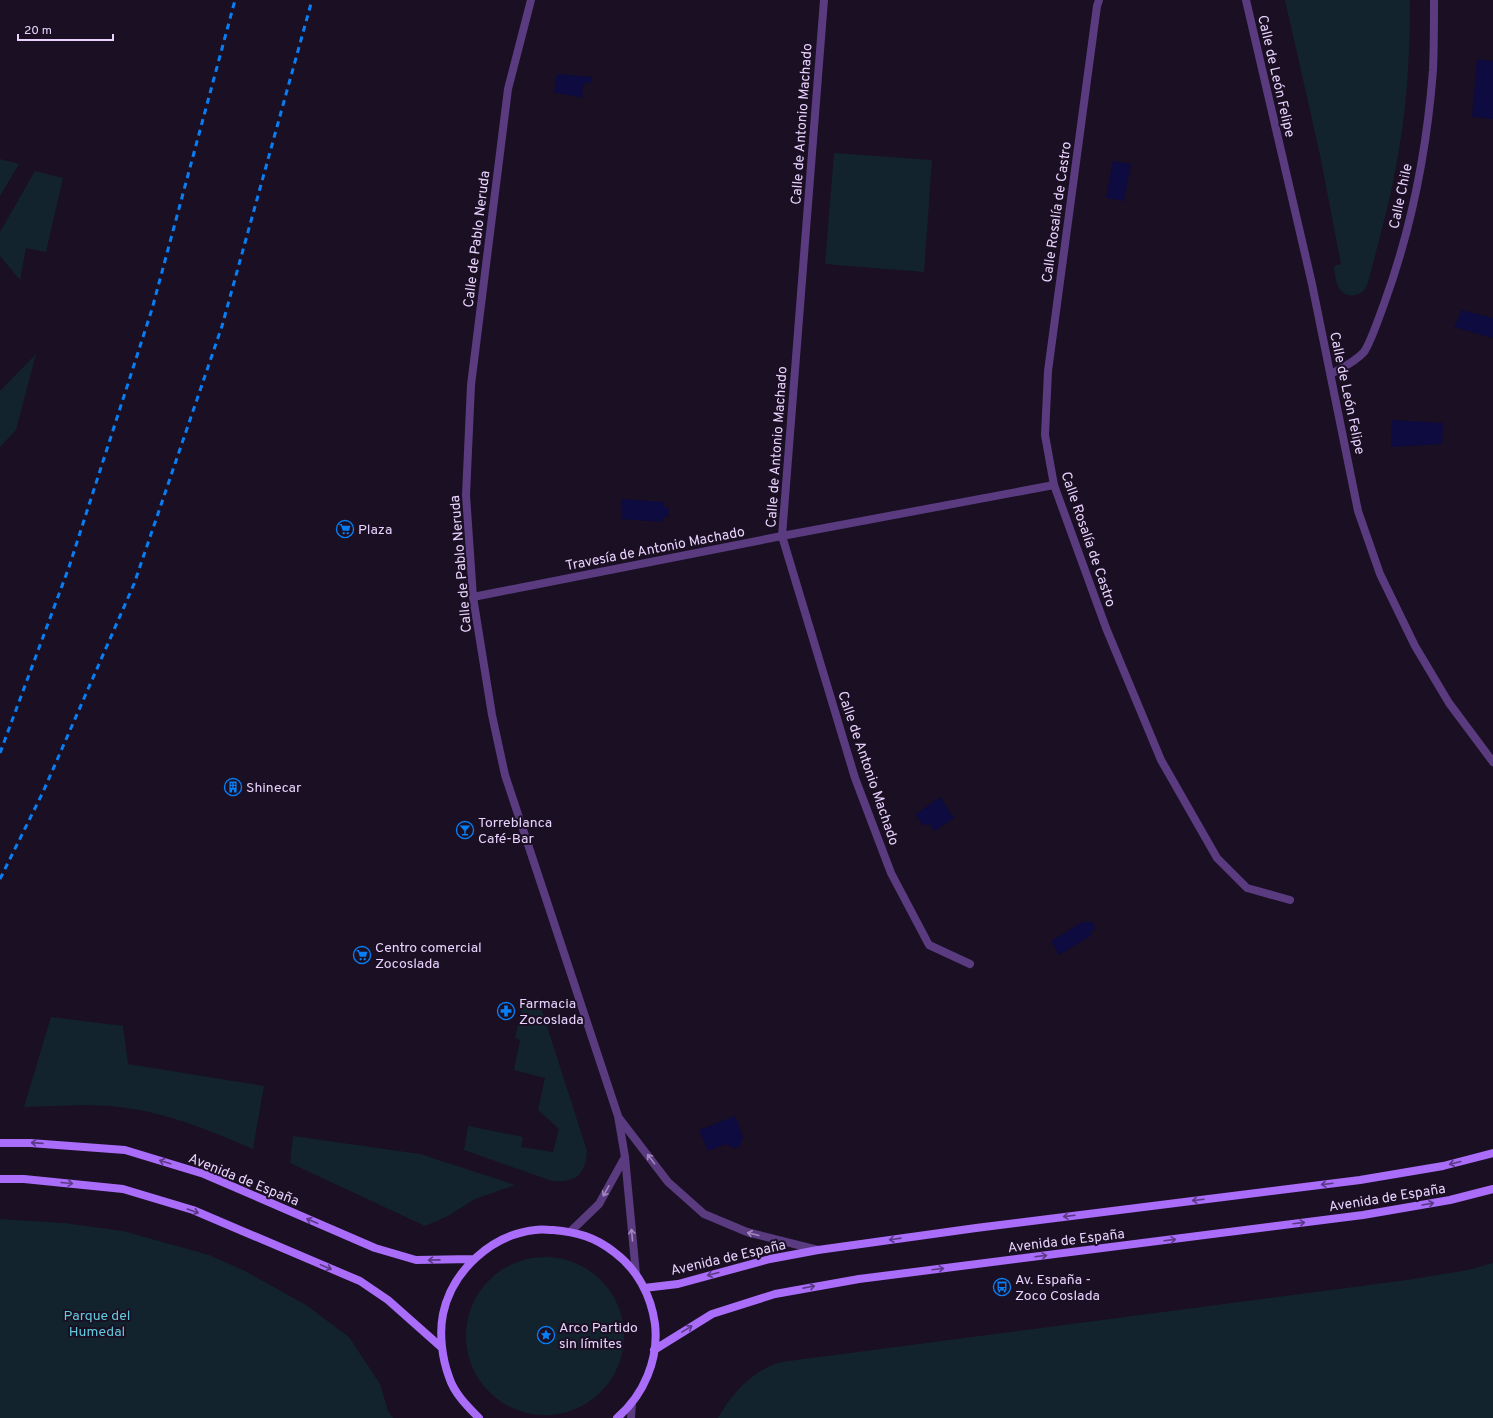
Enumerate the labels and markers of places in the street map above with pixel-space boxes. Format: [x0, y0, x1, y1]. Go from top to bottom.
supermarket icon: Plaza [335, 519, 355, 539]
place label: Plaza [358, 522, 392, 539]
building icon: Shinecar [223, 777, 243, 797]
place label: Shinecar [246, 780, 302, 797]
place label: Torreblanca Café-Bar [478, 815, 552, 848]
bar icon: Torreblanca Café-Bar [455, 820, 475, 840]
place label: Centro comercial Zocoslada [375, 940, 482, 973]
supermarket icon: Centro comercial Zocoslada [352, 945, 372, 965]
place label: Farmacia Zocoslada [519, 996, 584, 1029]
pharmacy icon: Farmacia Zocoslada [496, 1001, 516, 1021]
place label: Av. España - Zoco Coslada [1015, 1272, 1100, 1305]
bus stop icon: Av. España - Zoco Coslada [992, 1277, 1012, 1297]
place label: Arco Partido sin límites [559, 1320, 638, 1353]
place icon: Arco Partido sin límites [536, 1325, 556, 1345]

